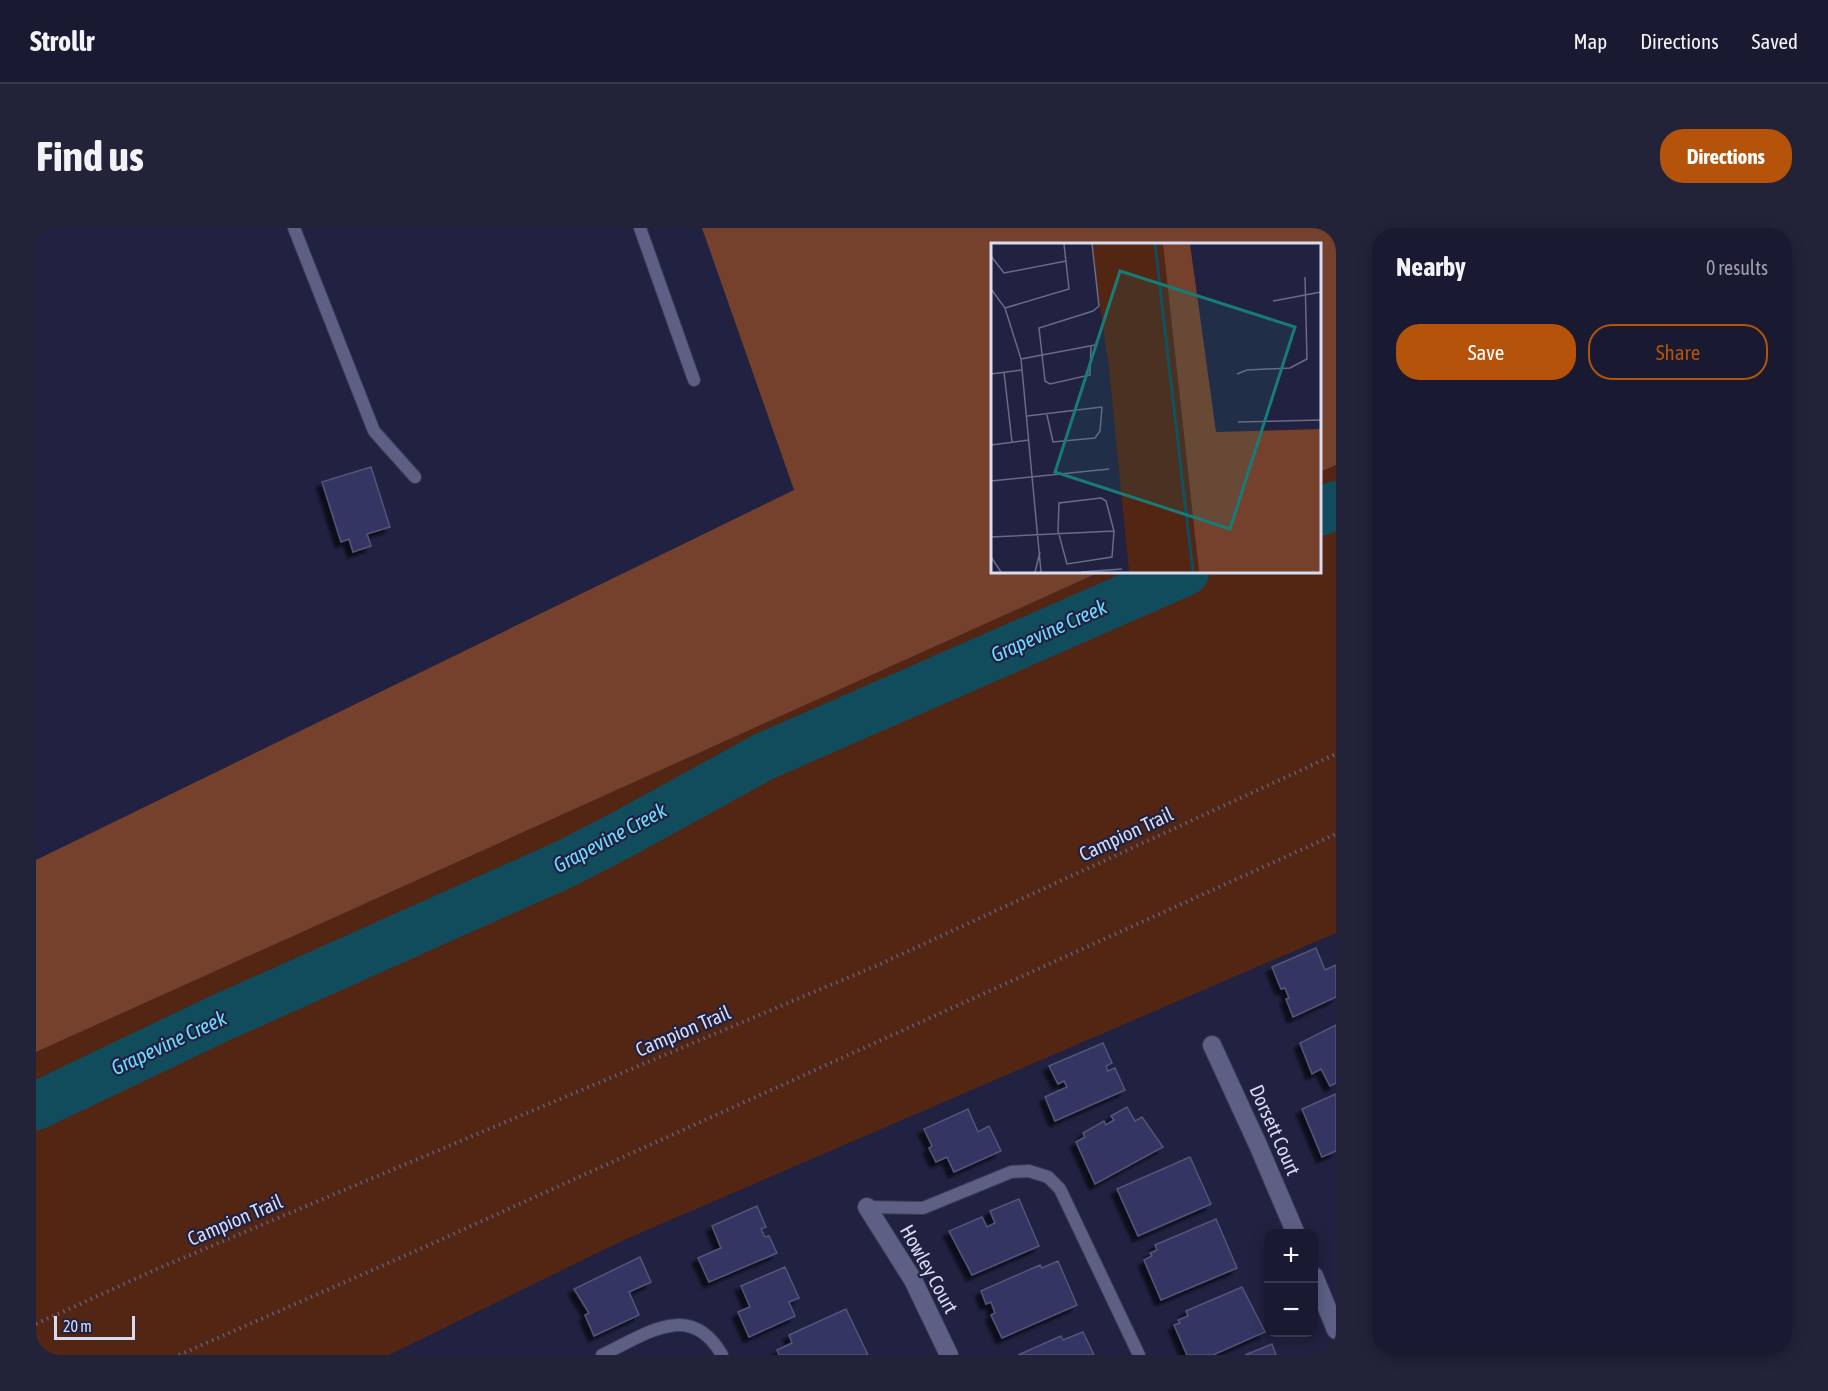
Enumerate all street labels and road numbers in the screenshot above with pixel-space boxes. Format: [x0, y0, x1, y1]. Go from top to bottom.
street label: Campion Trail [1075, 802, 1177, 865]
street label: Campion Trail [632, 1000, 734, 1061]
street label: Dorsett Court [1245, 1081, 1306, 1179]
street label: Campion Trail [184, 1189, 286, 1250]
street label: Howley Court [896, 1221, 963, 1317]

